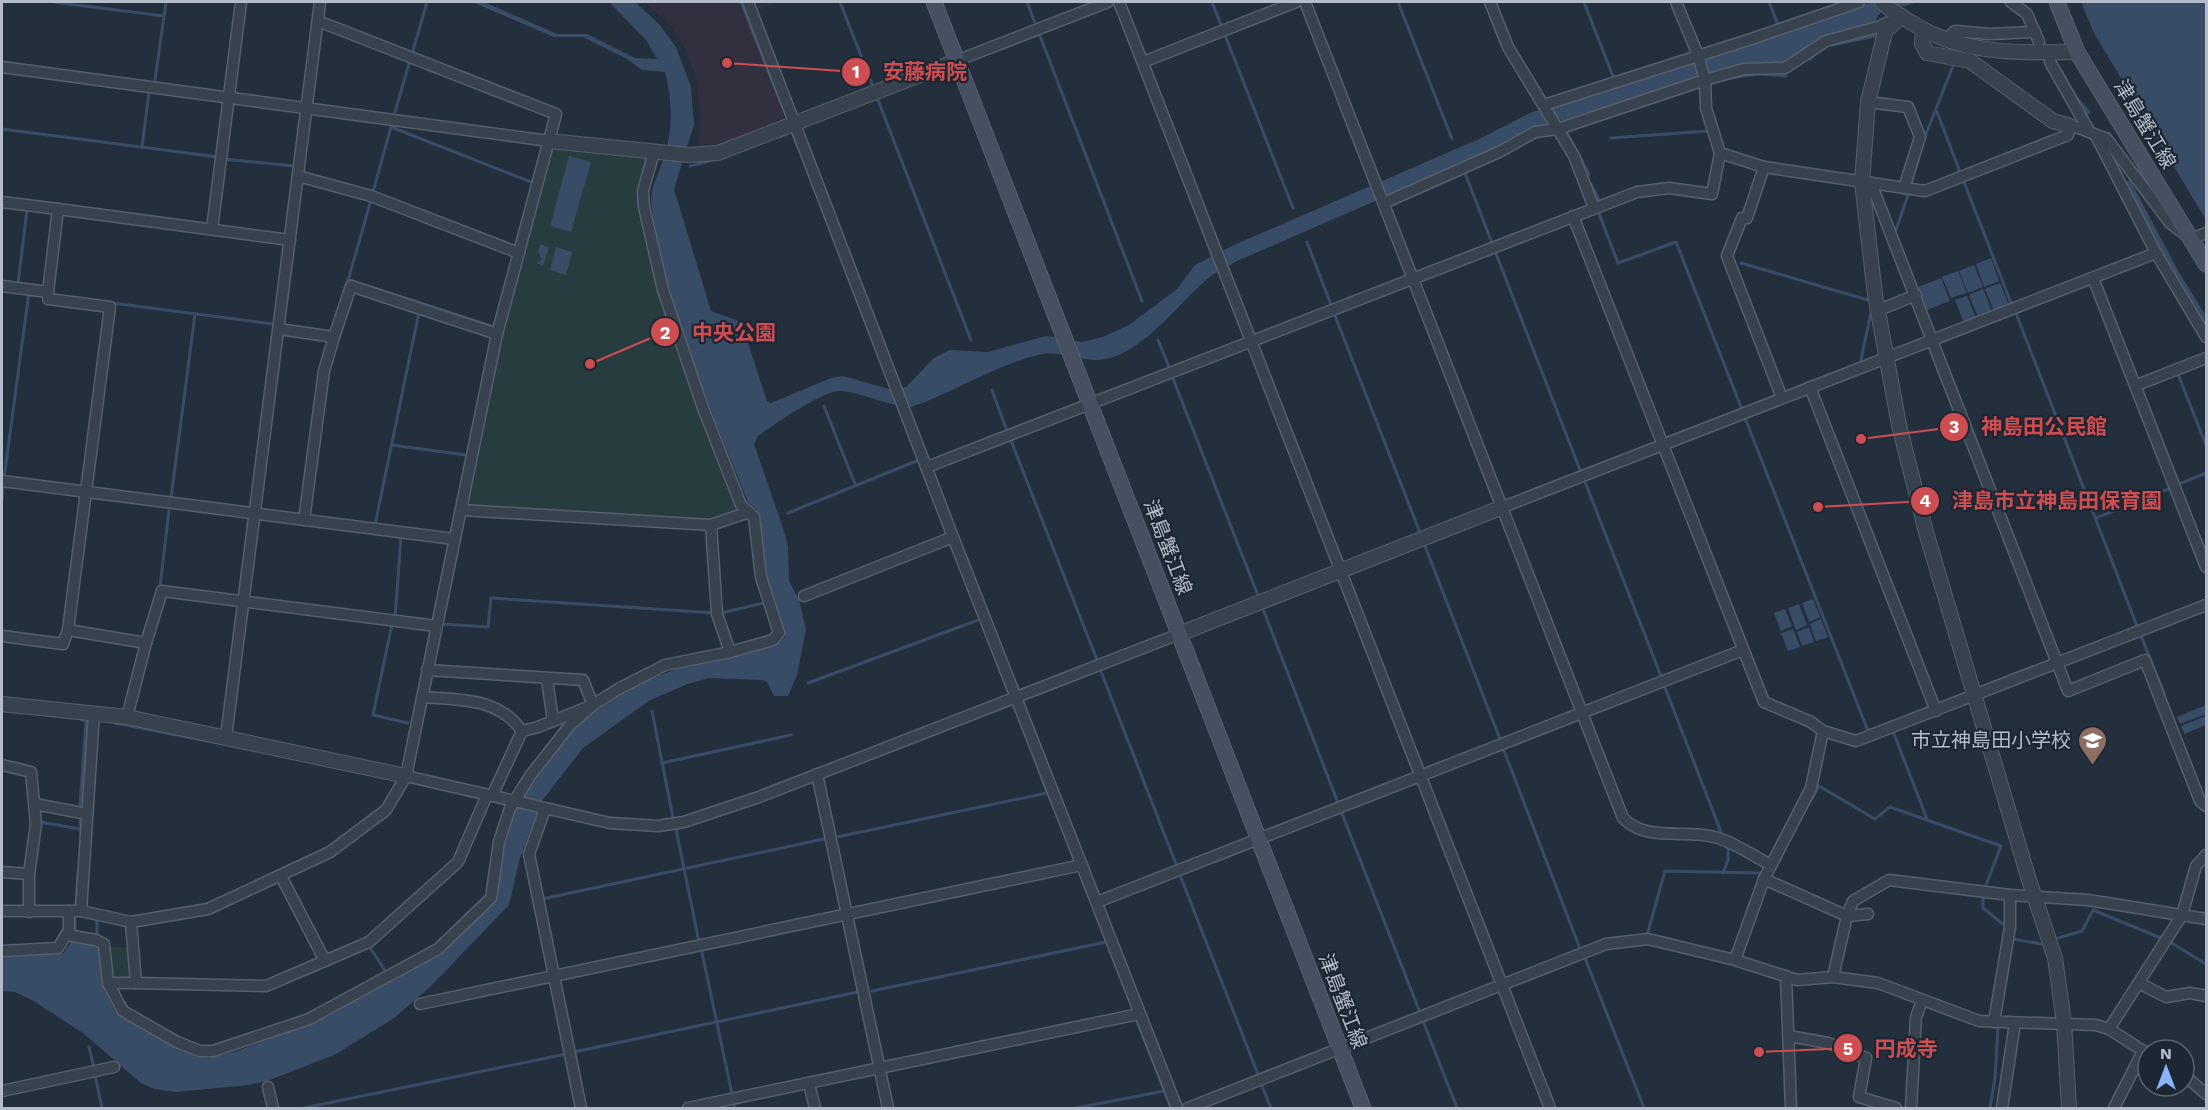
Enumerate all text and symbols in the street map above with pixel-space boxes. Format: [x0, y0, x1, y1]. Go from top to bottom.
callout: 安藤病院 [841, 52, 979, 91]
text: 安藤病院 [883, 59, 967, 84]
text: 1 [852, 61, 860, 82]
street label: 津島蟹江線 [2109, 75, 2181, 173]
callout: 中央公園 [650, 313, 788, 352]
text: 中央公園 [692, 320, 776, 345]
text: 2 [660, 322, 670, 343]
callout: 神島田公民館 [1939, 408, 2119, 447]
text: 神島田公民館 [1981, 414, 2107, 439]
text: 3 [1949, 416, 1959, 437]
callout: 津島市立神島田保育園 [1910, 481, 2174, 520]
text: 津島市立神島田保育園 [1952, 488, 2162, 513]
text: 4 [1919, 490, 1931, 511]
street label: 津島蟹江線 [1139, 496, 1197, 598]
school or university icon: 市立神島田小学校 [2076, 724, 2108, 766]
place label: 市立神島田小学校 [1911, 728, 2071, 752]
street label: 津島蟹江線 [1314, 950, 1372, 1052]
callout: 円成寺 [1833, 1029, 1950, 1068]
text: 円成寺 [1875, 1036, 1938, 1061]
text: 5 [1843, 1038, 1853, 1059]
north arrow [2136, 1038, 2196, 1098]
text: N [2160, 1044, 2172, 1063]

